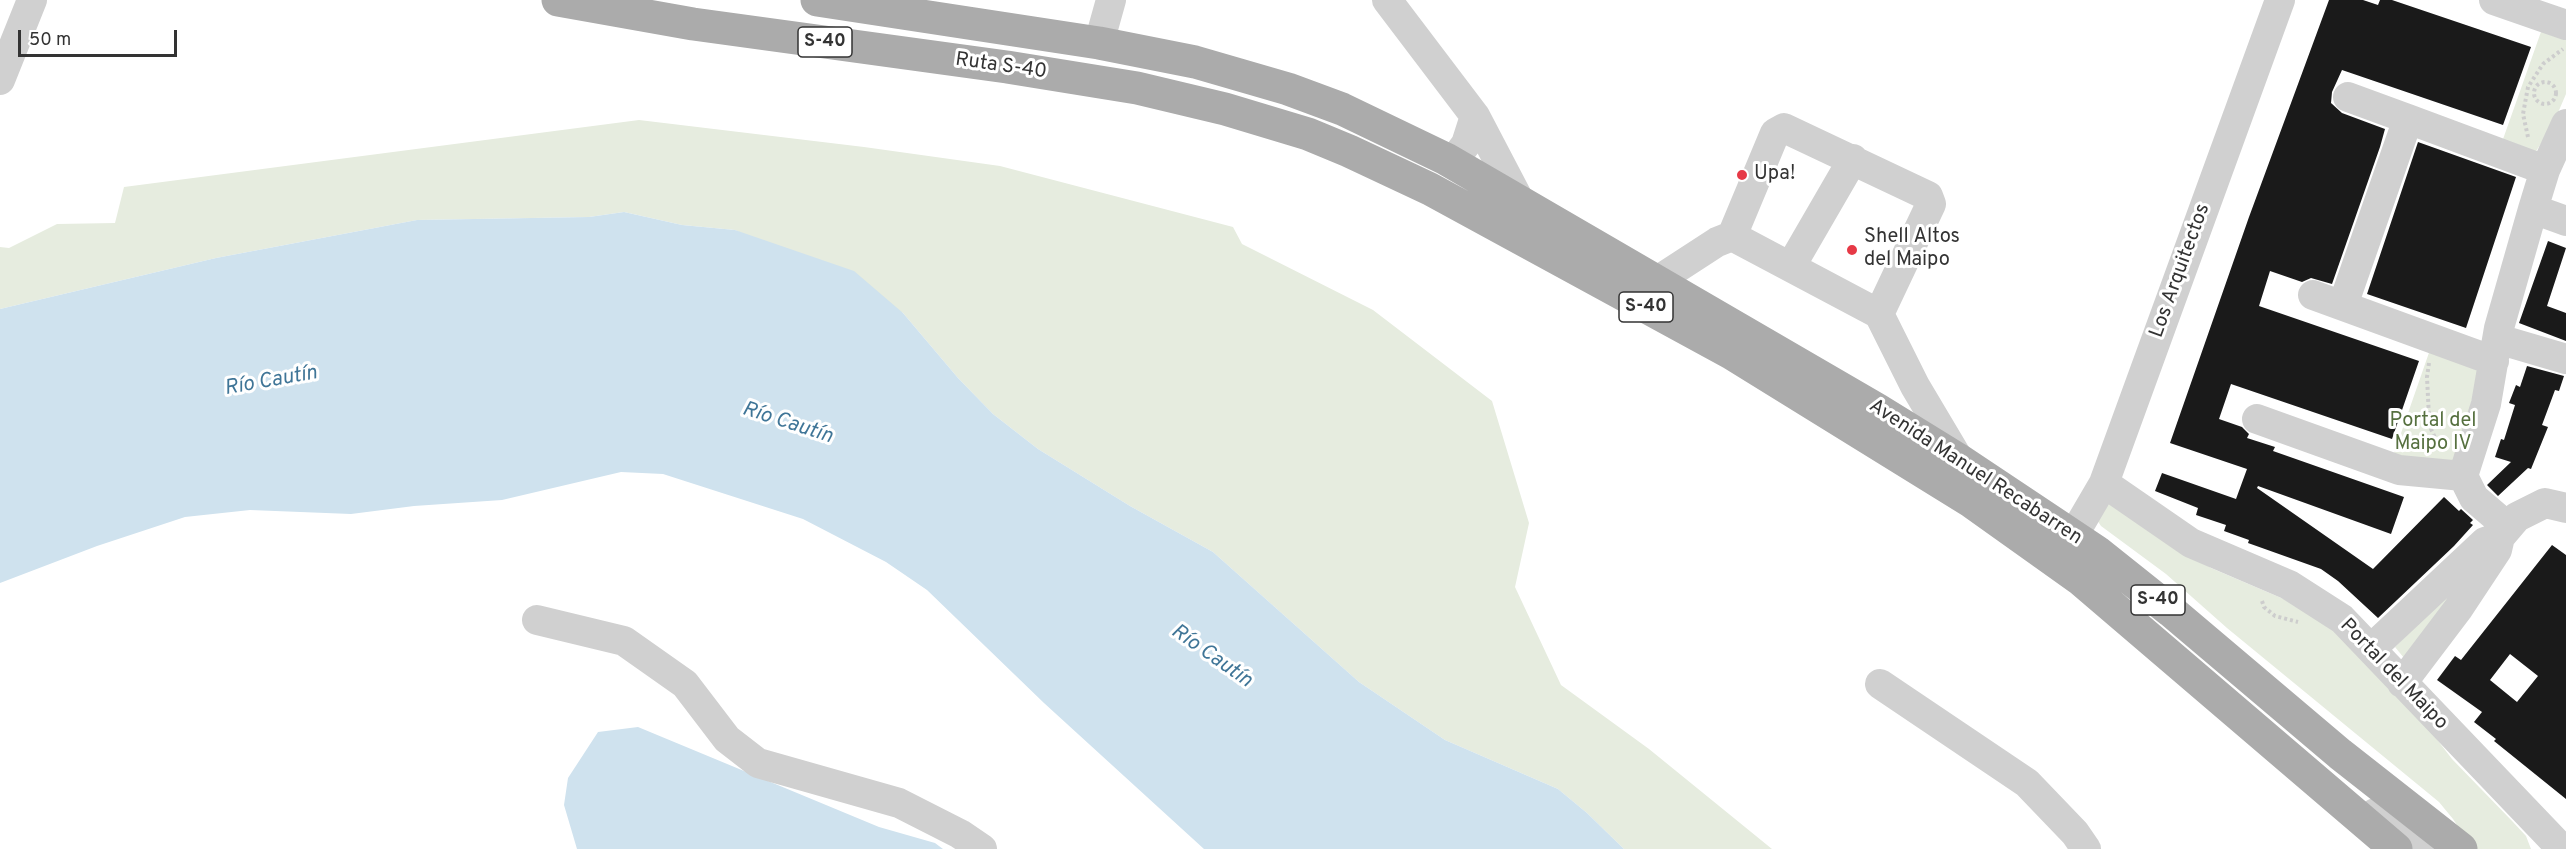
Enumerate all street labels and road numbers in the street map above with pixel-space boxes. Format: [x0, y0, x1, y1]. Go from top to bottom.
road number: S-40 [798, 27, 852, 57]
street label: Ruta S-40 [954, 49, 1048, 85]
street label: Los Arquitectos [2146, 201, 2216, 341]
road number: S-40 [1619, 292, 1673, 322]
street label: Avenida Manuel Recabarren [1864, 395, 2086, 551]
road number: S-40 [2131, 585, 2185, 615]
street label: Portal del Maipo [2334, 614, 2452, 736]

